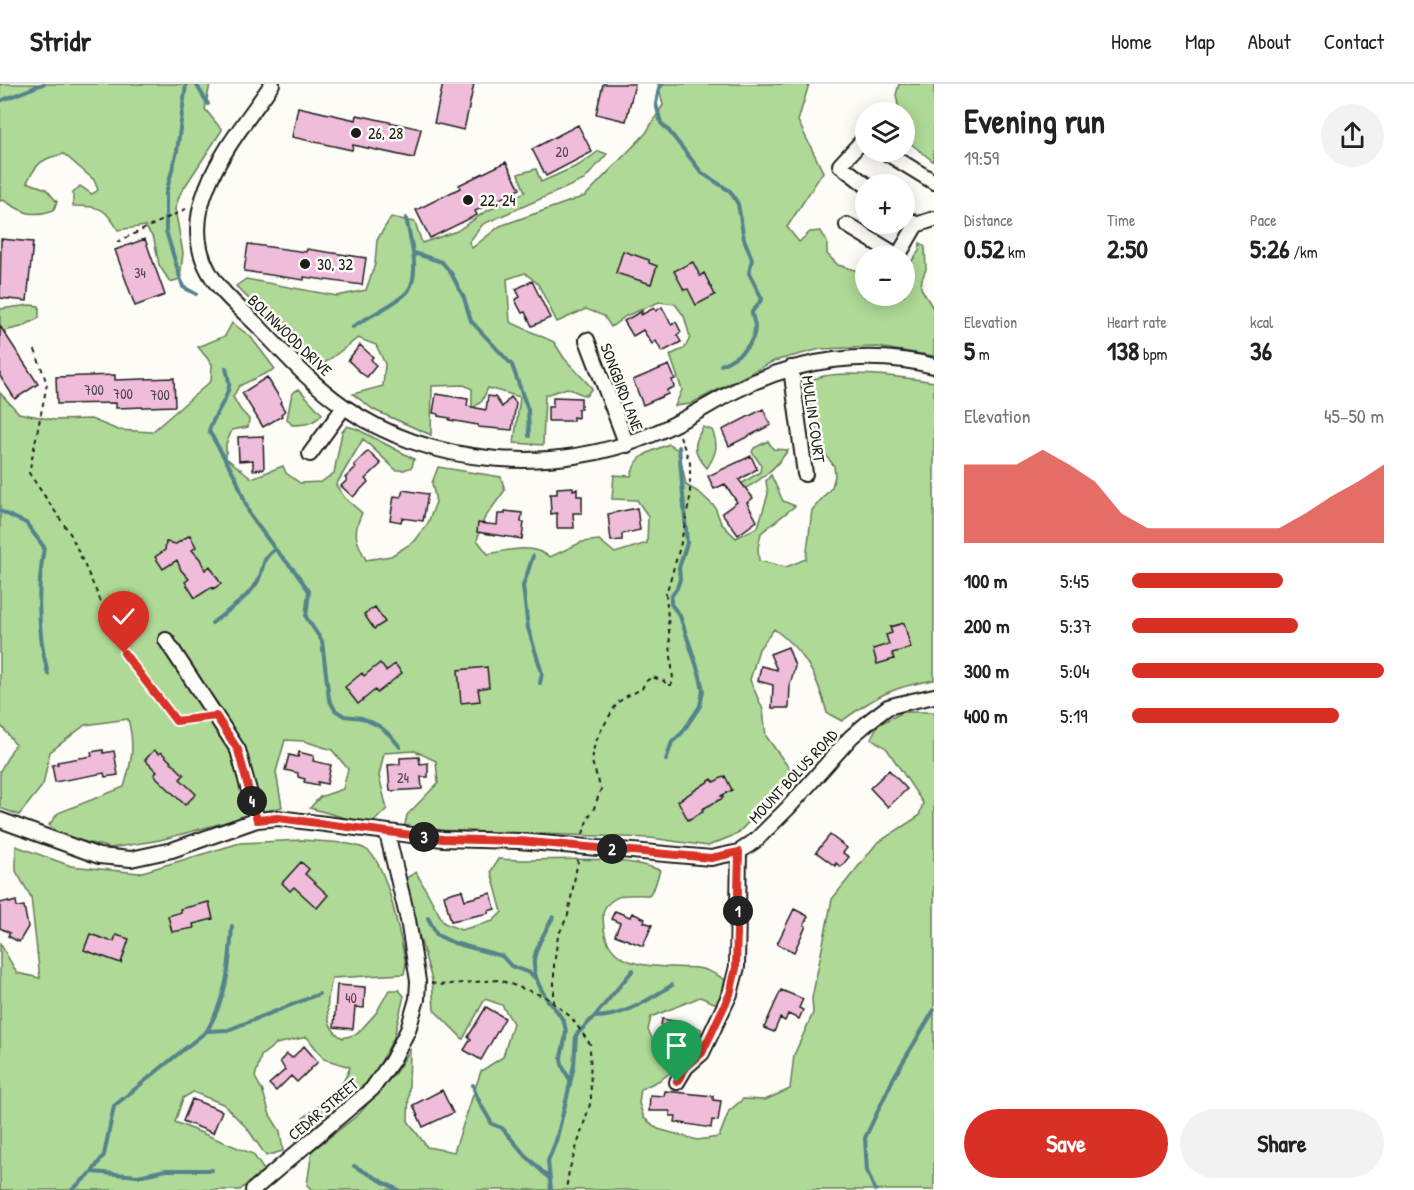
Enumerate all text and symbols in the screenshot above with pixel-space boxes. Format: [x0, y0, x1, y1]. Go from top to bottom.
text: Stridr [30, 22, 91, 60]
text: Home [1111, 27, 1152, 56]
text: Map [1185, 27, 1215, 56]
text: About [1248, 27, 1291, 56]
text: Contact [1324, 27, 1384, 56]
text: Evening run [964, 99, 1105, 143]
map controls [855, 102, 915, 306]
button: layers [855, 102, 915, 162]
button: share [1321, 104, 1384, 167]
place label: 26, 28 [368, 122, 403, 144]
marker: 26, 28 [349, 126, 363, 140]
house number: 20 [556, 142, 568, 161]
text: 19:59 [964, 144, 999, 171]
button: + [855, 174, 915, 234]
place label: 22, 24 [480, 189, 515, 211]
marker: 22, 24 [461, 193, 475, 207]
text: Distance [964, 209, 1013, 231]
text: Time [1107, 209, 1135, 231]
text: Pace [1250, 209, 1277, 231]
text: 0.52 [964, 231, 1004, 266]
text: 2:50 [1107, 231, 1148, 266]
text: 5:26 [1250, 231, 1290, 266]
text: km [1004, 241, 1026, 263]
text: /km [1290, 241, 1318, 263]
button: − [855, 246, 915, 306]
place label: 30, 32 [317, 253, 353, 275]
marker: 30, 32 [298, 257, 312, 271]
house number: 34 [134, 263, 146, 282]
street label: BOLINWOOD DRIVE [243, 289, 337, 381]
text: Elevation [964, 311, 1017, 333]
text: Heart rate [1107, 311, 1167, 333]
text: kcal [1250, 311, 1273, 333]
text: 5 [964, 333, 975, 368]
text: 138 [1107, 333, 1139, 368]
text: 36 [1250, 333, 1272, 368]
street label: SONGBIRD LANE [595, 340, 649, 434]
text: m [975, 343, 990, 365]
text: bpm [1139, 343, 1167, 365]
street label: MULLIN COURT [797, 374, 831, 464]
house number: 700 [84, 380, 104, 399]
house number: 700 [113, 384, 133, 403]
house number: 700 [150, 385, 170, 404]
text: Elevation [964, 402, 1030, 429]
text: 45–50 m [1324, 402, 1384, 429]
text: 100 m [964, 567, 1007, 594]
text: 5:45 [1060, 567, 1089, 594]
pin [98, 591, 149, 653]
icon: check [107, 600, 140, 633]
text: 200 m [964, 612, 1009, 639]
text: 5:37 [1060, 612, 1092, 639]
text: 300 m [964, 657, 1009, 684]
text: 5:04 [1060, 657, 1090, 684]
text: 400 m [964, 702, 1008, 729]
text: 5:19 [1060, 702, 1088, 729]
street label: MOUNT BOLUS ROAD [744, 724, 843, 828]
house number: 24 [397, 768, 409, 787]
pin: 4 [237, 786, 267, 816]
text: 4 [249, 790, 255, 812]
pin: 3 [409, 822, 439, 852]
text: 3 [420, 826, 428, 848]
pin: 2 [597, 834, 627, 864]
text: 2 [608, 838, 616, 860]
pin: 1 [723, 896, 753, 926]
text: 1 [735, 900, 741, 922]
house number: 40 [345, 988, 357, 1007]
pin [651, 1020, 702, 1082]
icon: arrive [660, 1029, 693, 1062]
street label: CEDAR STREET [283, 1073, 363, 1145]
button: Save [964, 1109, 1168, 1178]
button: Share [1180, 1109, 1384, 1178]

